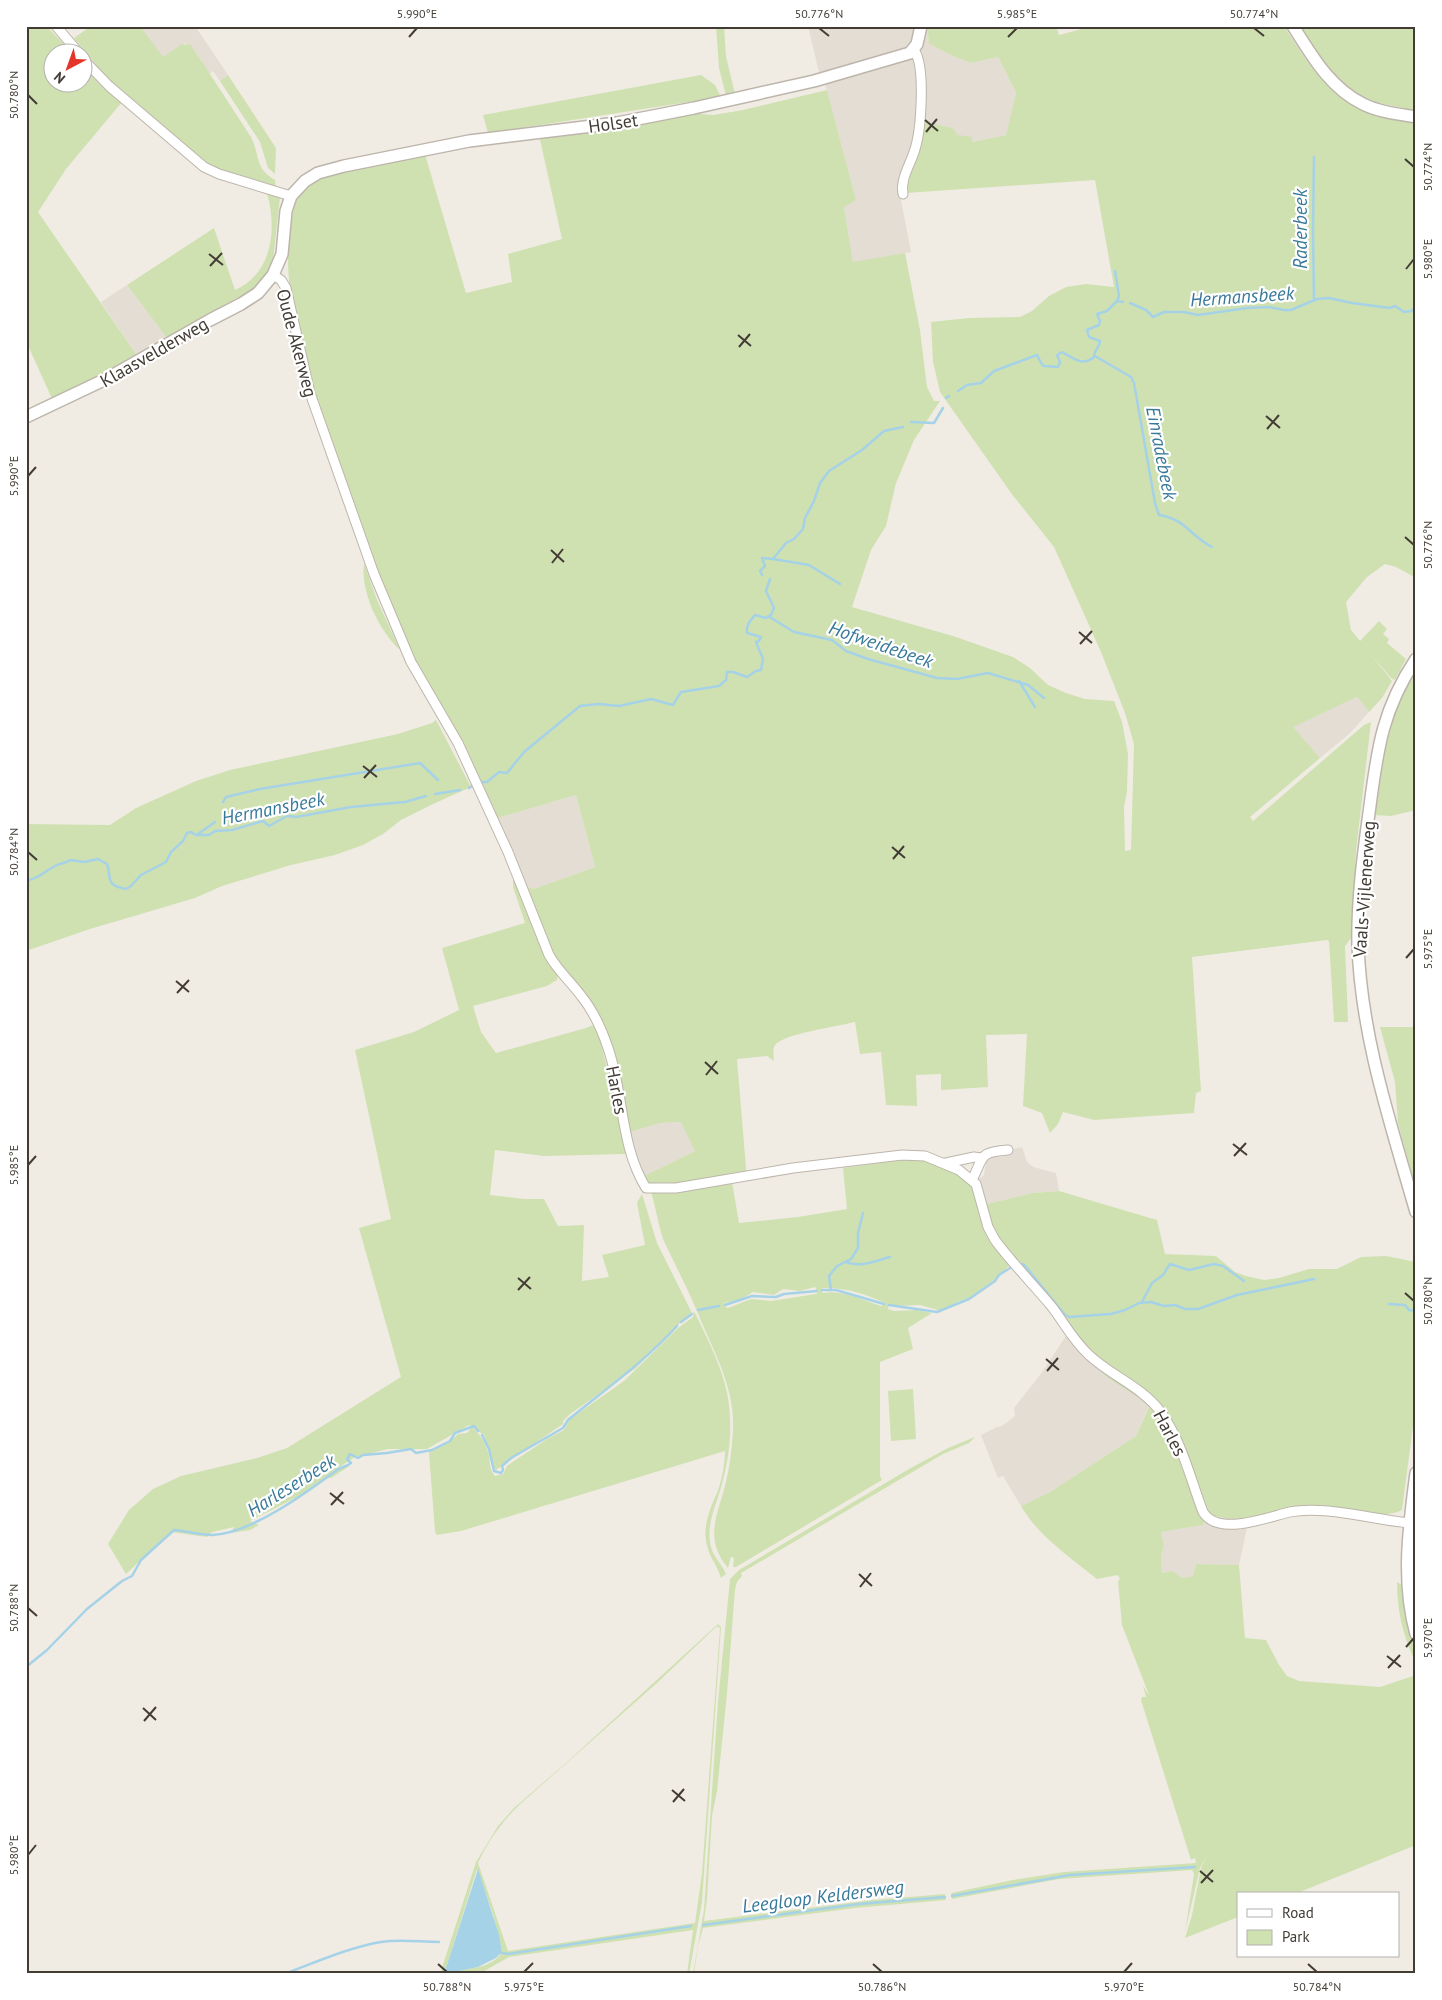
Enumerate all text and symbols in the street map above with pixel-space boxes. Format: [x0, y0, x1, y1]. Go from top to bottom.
text: 5.990°E [397, 6, 437, 21]
text: 50.776°N [795, 6, 843, 21]
text: 5.985°E [997, 6, 1037, 21]
text: 50.774°N [1230, 6, 1278, 21]
north arrow [42, 42, 92, 92]
text: N [50, 68, 69, 88]
text: 50.780°N [6, 71, 21, 119]
street label: Holset [587, 108, 639, 138]
text: 50.774°N [1420, 143, 1435, 191]
water label: Raderbeek [1288, 188, 1312, 269]
text: 5.980°E [1420, 239, 1435, 279]
water label: Hermansbeek [1189, 280, 1296, 312]
street label: Oude Akerweg [272, 286, 322, 400]
street label: Klaasvelderweg [96, 312, 212, 392]
water label: Einradebeek [1141, 404, 1183, 503]
text: 5.990°E [6, 456, 21, 496]
text: 50.776°N [1420, 521, 1435, 569]
water label: Hofweidebeek [826, 615, 938, 673]
water label: Hermansbeek [219, 786, 328, 830]
street label: Vaals-Vijlenerweg [1348, 820, 1380, 959]
text: 50.784°N [6, 828, 21, 876]
text: 5.975°E [1420, 929, 1435, 969]
street label: Harles [601, 1064, 633, 1116]
text: 5.985°E [6, 1145, 21, 1185]
text: 50.780°N [1420, 1277, 1435, 1325]
street label: Harles [1148, 1406, 1192, 1460]
water label: Harleserbeek [242, 1448, 341, 1522]
text: 50.788°N [6, 1584, 21, 1632]
text: 5.970°E [1420, 1618, 1435, 1658]
text: 5.980°E [6, 1835, 21, 1875]
water label: Leegloop Keldersweg [741, 1874, 906, 1918]
legend [1237, 1892, 1400, 1958]
text: Road [1282, 1903, 1314, 1922]
text: Park [1282, 1927, 1310, 1946]
text: 50.788°N [423, 1979, 471, 1994]
text: 5.975°E [504, 1979, 544, 1994]
text: 50.786°N [858, 1979, 906, 1994]
text: 5.970°E [1104, 1979, 1144, 1994]
text: 50.784°N [1293, 1979, 1341, 1994]

